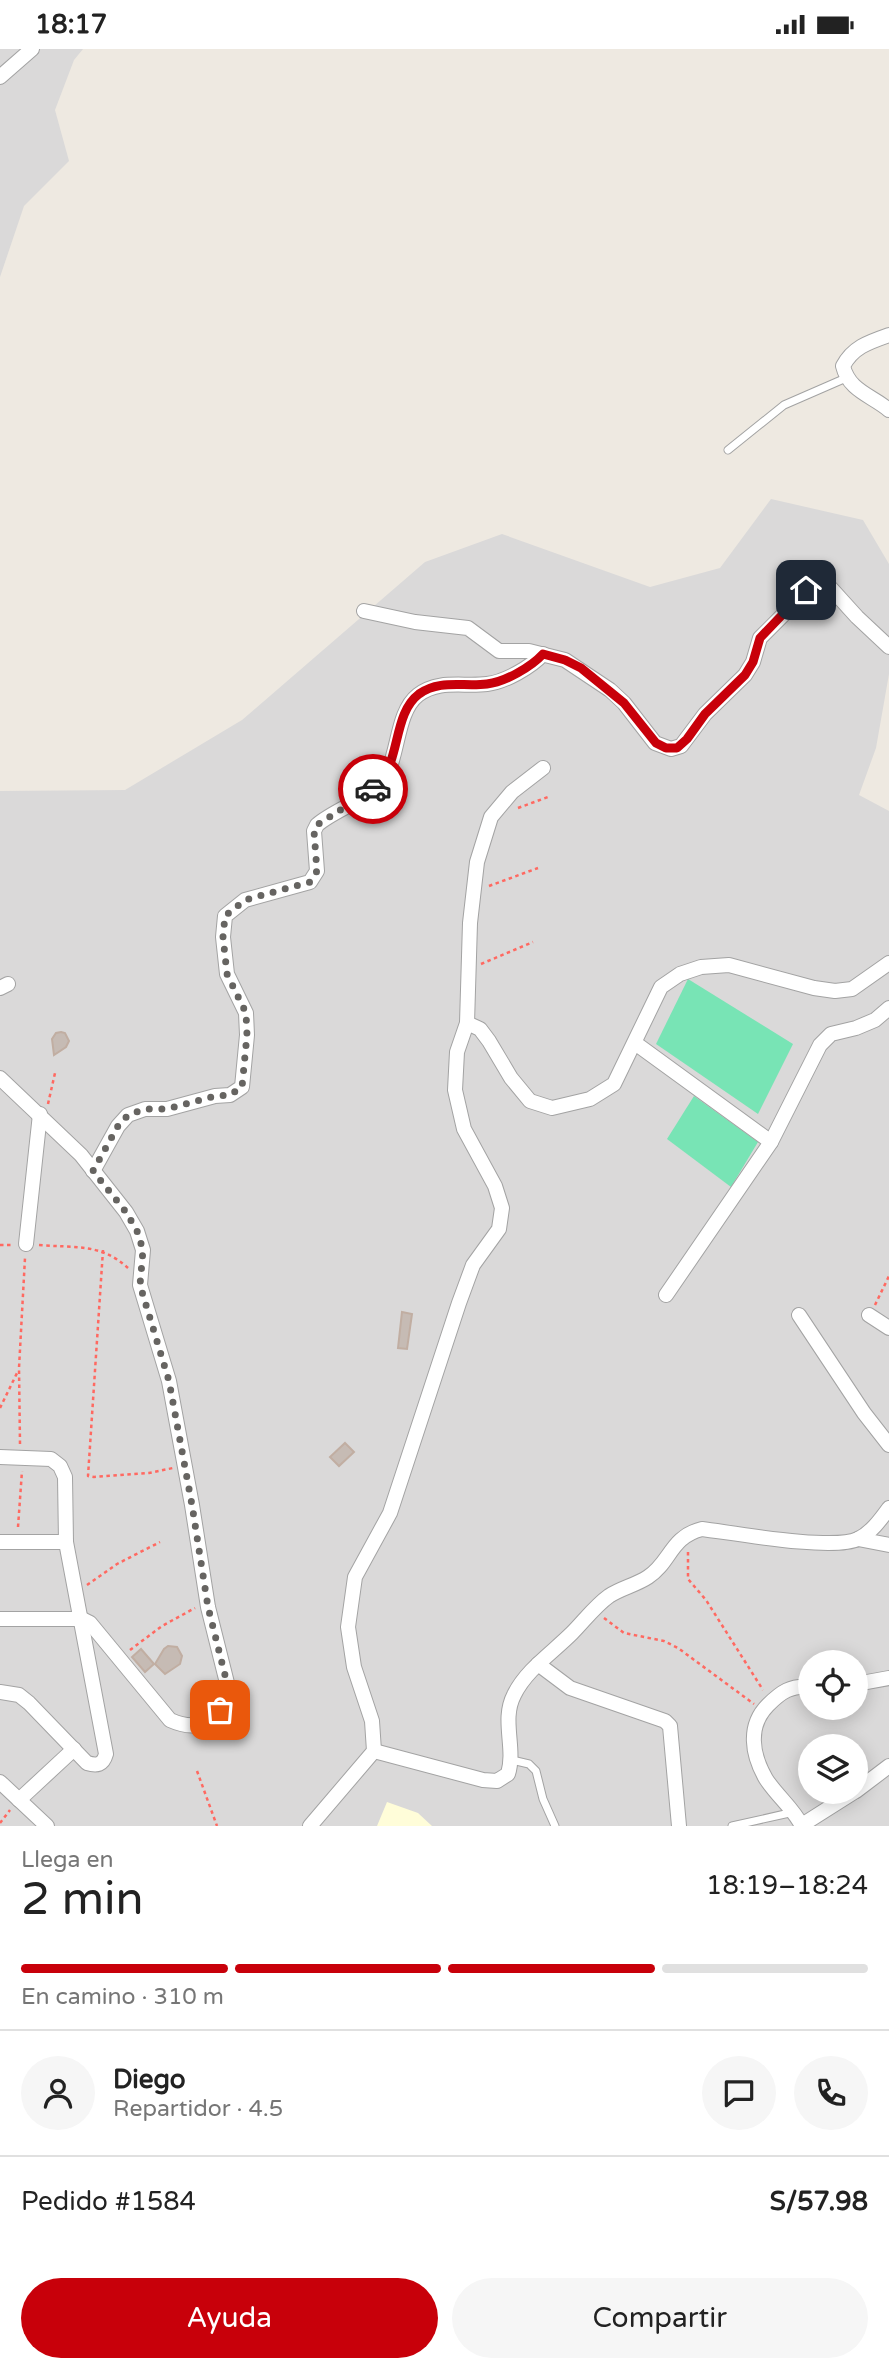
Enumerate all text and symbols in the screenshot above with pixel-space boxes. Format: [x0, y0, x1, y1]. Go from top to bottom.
text: 18:17 [35, 9, 107, 40]
pin [776, 560, 836, 620]
icon: home [787, 571, 825, 609]
courier [338, 754, 408, 824]
icon: car [354, 770, 392, 808]
map controls [798, 1650, 868, 1804]
button: locate [798, 1650, 868, 1720]
pin [190, 1680, 250, 1740]
icon: bag [201, 1691, 239, 1729]
button: layers [798, 1734, 868, 1804]
text: Llega en [21, 1846, 113, 1874]
text: 18:19–18:24 [706, 1870, 868, 1901]
text: 2 min [21, 1872, 144, 1927]
text: En camino · 310 m [21, 1983, 224, 2011]
button: person [21, 2056, 95, 2130]
button: chat [702, 2056, 776, 2130]
button: phone [794, 2056, 868, 2130]
text: Diego [113, 2064, 186, 2095]
text: Repartidor · 4.5 [113, 2095, 283, 2123]
text: Pedido #1584 [21, 2186, 196, 2217]
text: S/57.98 [770, 2186, 868, 2217]
button: Ayuda [21, 2278, 438, 2358]
button: Compartir [452, 2278, 868, 2358]

